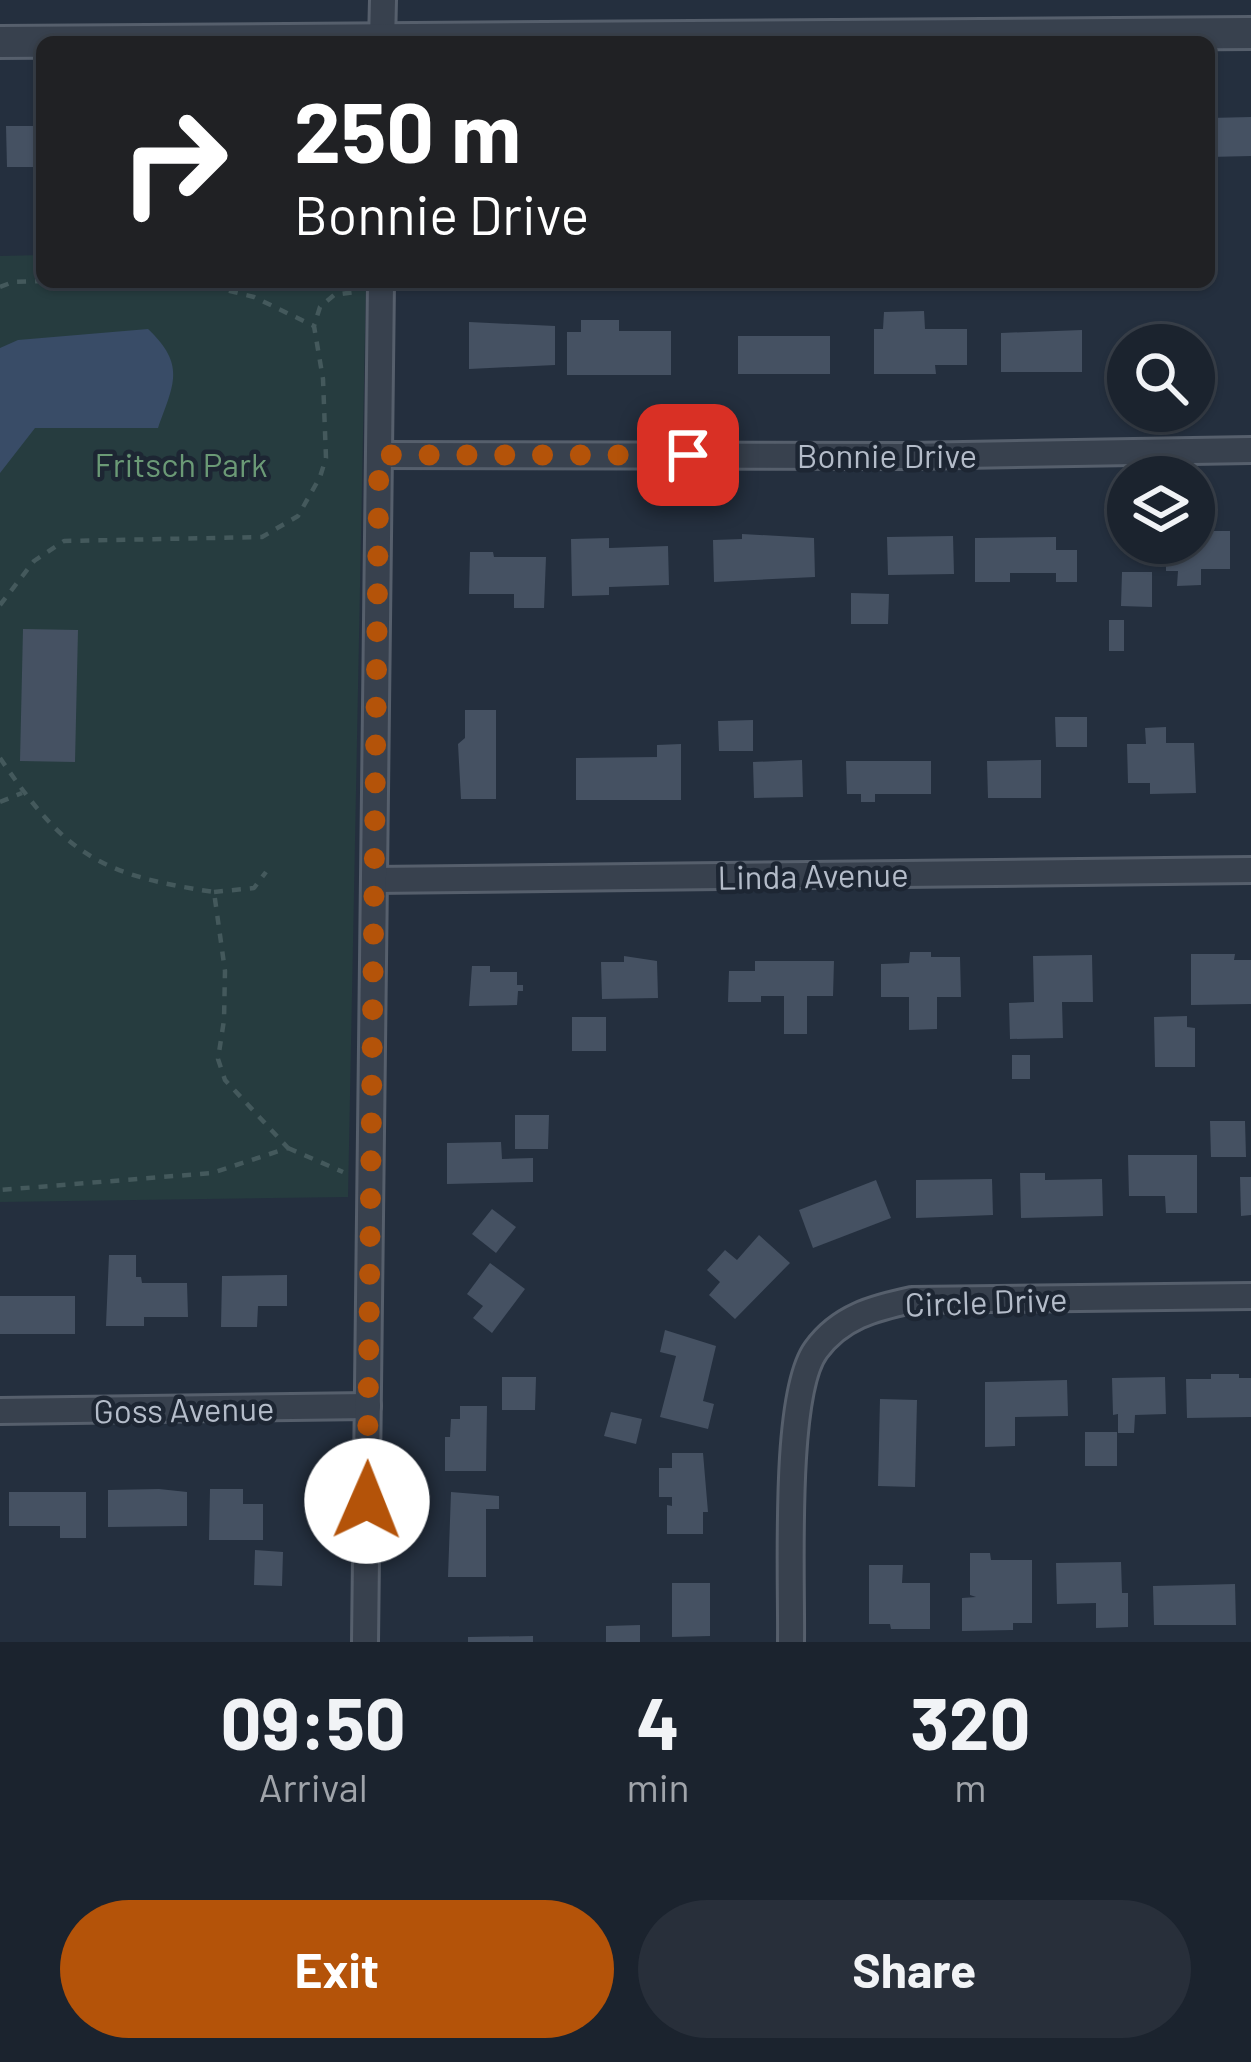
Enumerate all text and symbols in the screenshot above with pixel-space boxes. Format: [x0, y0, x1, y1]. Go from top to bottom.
text: 250 m [294, 79, 521, 180]
icon: right [96, 84, 252, 240]
text: Bonnie Drive [294, 181, 589, 246]
map controls [1107, 324, 1215, 564]
button: search [1107, 324, 1215, 432]
pin [637, 404, 739, 506]
icon: arrive [655, 422, 721, 488]
street label: Bonnie Drive [797, 435, 977, 475]
park label: Fritsch Park [94, 444, 268, 484]
button: layers [1107, 456, 1215, 564]
street label: Linda Avenue [717, 853, 909, 897]
street label: Circle Drive [904, 1278, 1068, 1324]
street label: Goss Avenue [93, 1387, 275, 1431]
position arrow [304, 1438, 430, 1564]
text: 09:50 [221, 1678, 406, 1764]
text: 4 [636, 1678, 680, 1764]
text: 320 [910, 1678, 1030, 1764]
text: Arrival [259, 1763, 368, 1810]
text: min [626, 1763, 690, 1810]
text: m [954, 1763, 986, 1810]
button: Exit [60, 1900, 614, 2038]
button: Share [638, 1900, 1191, 2038]

